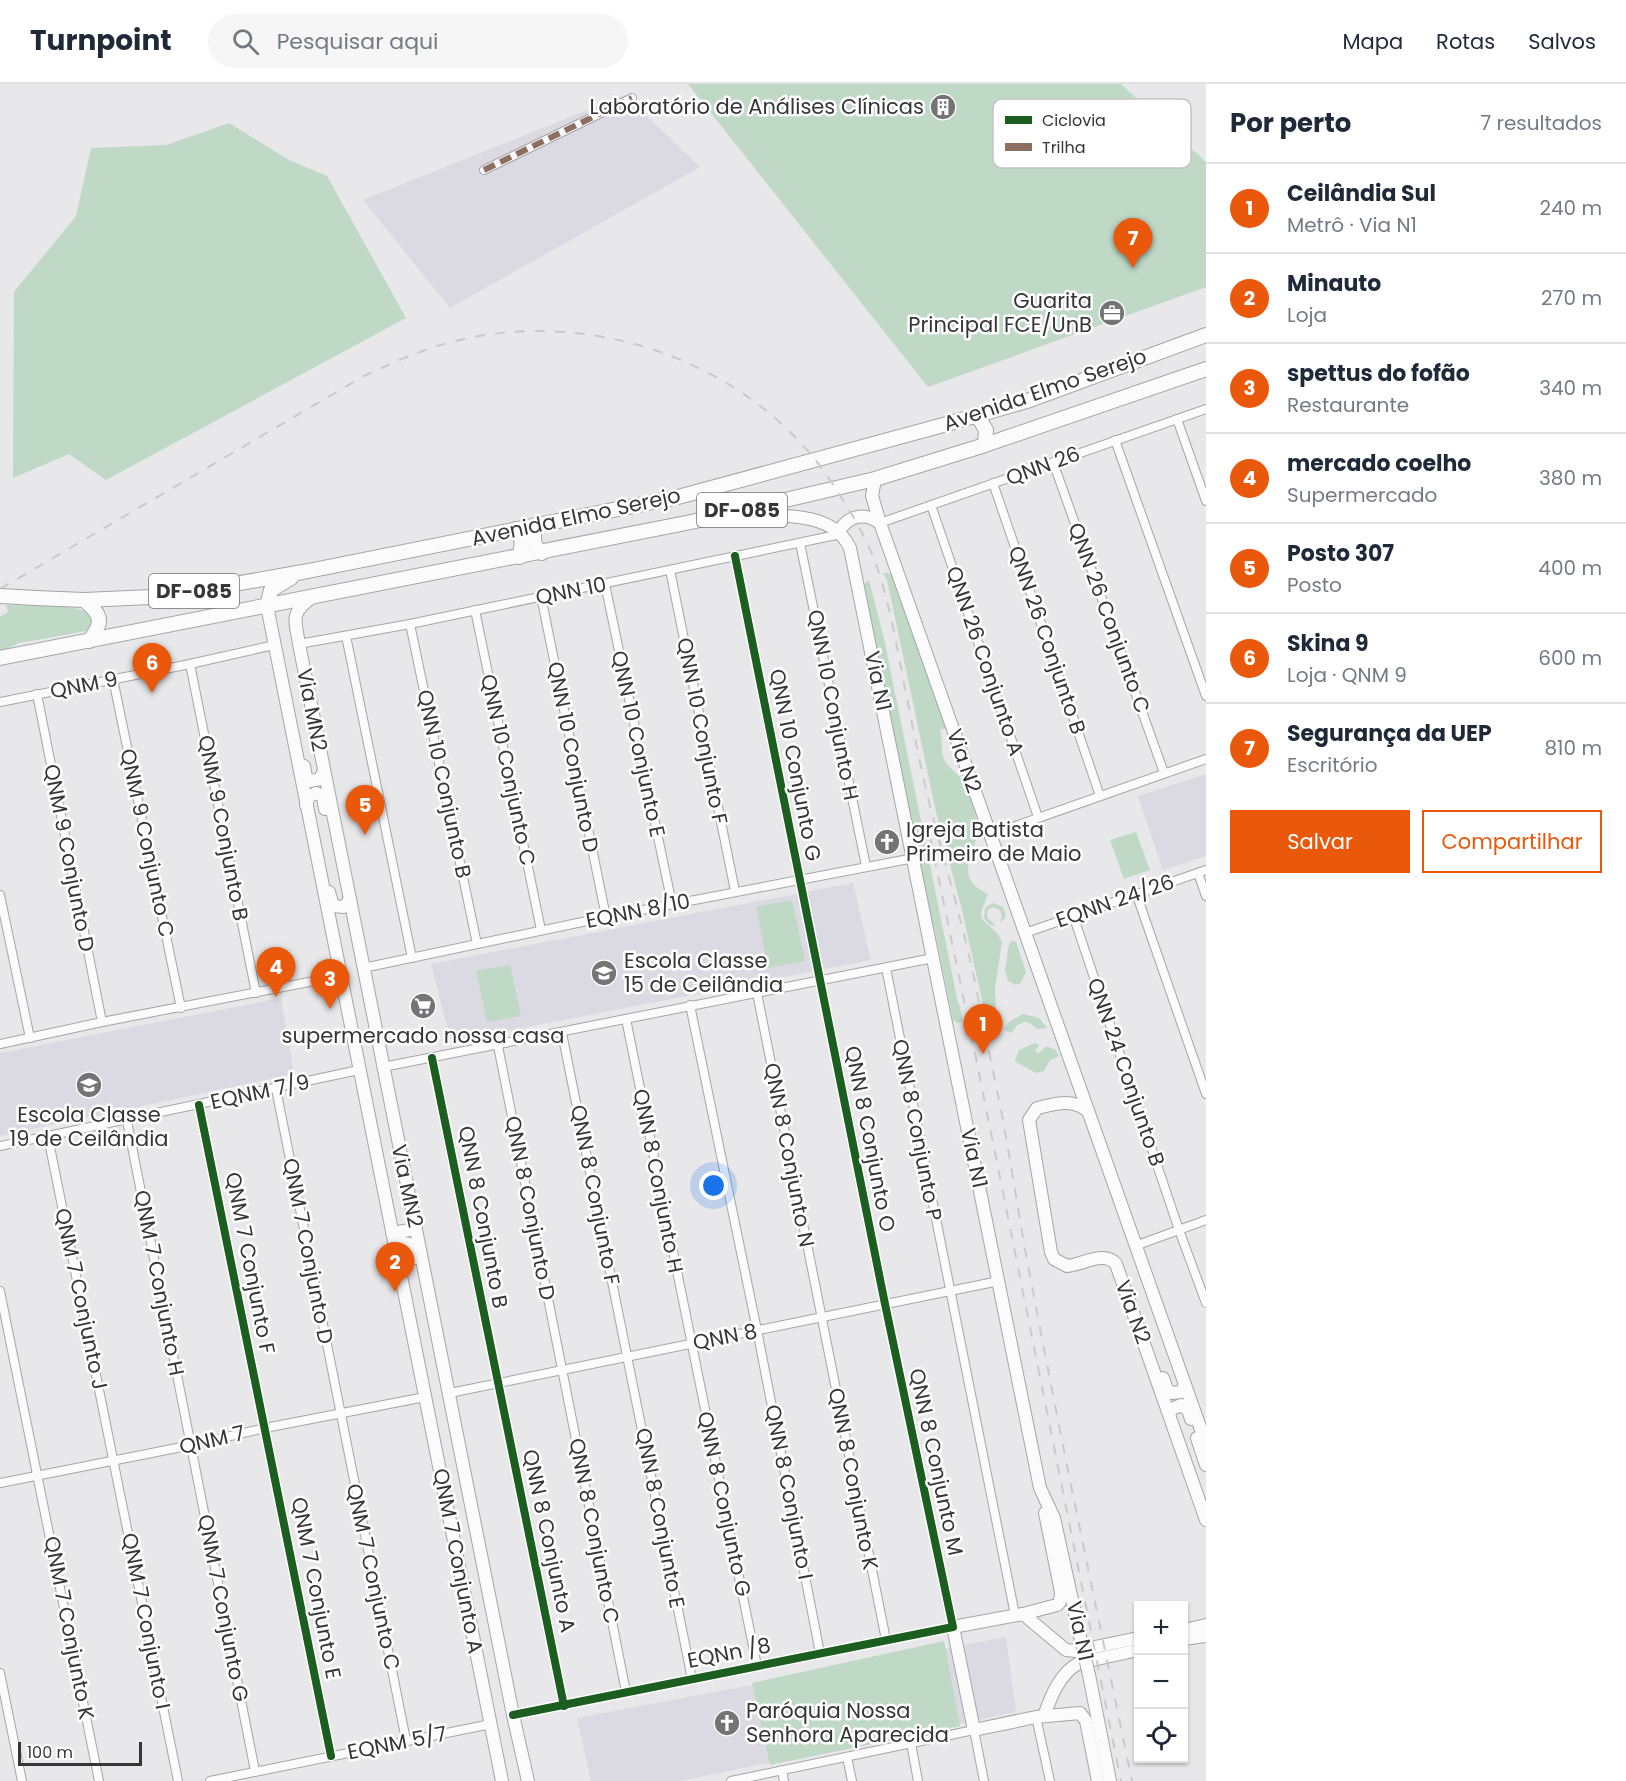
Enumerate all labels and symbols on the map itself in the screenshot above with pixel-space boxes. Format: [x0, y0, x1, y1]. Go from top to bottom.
place label: Laboratório de Análises Clínicas [589, 92, 924, 121]
building icon: Laboratório de Análises Clínicas [928, 92, 958, 122]
legend [993, 99, 1191, 168]
text: Ciclovia [1042, 109, 1106, 132]
text: Trilha [1042, 136, 1086, 159]
pin: 7 [1114, 218, 1152, 268]
place label: Guarita Principal FCE/UnB [908, 286, 1092, 339]
office icon: Guarita Principal FCE/UnB [1097, 298, 1127, 328]
street label: Avenida Elmo Serejo [939, 341, 1150, 438]
street label: QNN 26 [1002, 439, 1084, 492]
street label: Avenida Elmo Serejo [469, 480, 683, 553]
road number: DF-085 [697, 493, 787, 527]
street label: QNN 26 Conjunto C [1062, 519, 1157, 717]
street label: QNN 26 Conjunto B [1002, 542, 1093, 738]
street label: QNN 26 Conjunto A [939, 562, 1032, 760]
street label: QNN 10 [533, 569, 609, 612]
road number: DF-085 [149, 574, 239, 608]
street label: QNN 10 Conjunto H [801, 607, 866, 803]
street label: QNN 10 Conjunto F [670, 635, 735, 827]
pin: 6 [132, 644, 172, 693]
street label: QNN 10 Conjunto E [605, 648, 672, 840]
street label: Via N1 [858, 648, 899, 714]
street label: QNN 10 Conjunto D [541, 659, 606, 855]
street label: QNM 9 [48, 664, 120, 705]
street label: Via MN2 [290, 666, 335, 754]
street label: QNN 10 Conjunto G [763, 666, 828, 864]
street label: QNN 10 Conjunto C [474, 671, 543, 868]
street label: QNN 10 Conjunto B [410, 687, 479, 881]
street label: Via N2 [940, 725, 989, 797]
street label: QNM 9 Conjunto B [191, 733, 256, 923]
street label: QNM 9 Conjunto C [113, 746, 182, 940]
street label: QNM 9 Conjunto D [37, 762, 102, 954]
pin: 5 [346, 786, 385, 835]
place label: Igreja Batista Primeiro de Maio [906, 815, 1082, 868]
church icon: Igreja Batista Primeiro de Maio [872, 827, 902, 857]
street label: EQNN 24/26 [1052, 867, 1178, 934]
street label: EQNN 8/10 [583, 886, 693, 935]
place label: Escola Classe 15 de Ceilândia [624, 946, 783, 999]
pin: 4 [256, 948, 296, 997]
school or university icon: Escola Classe 15 de Ceilândia [589, 958, 619, 988]
pin: 3 [310, 960, 350, 1009]
street label: QNN 24 Conjunto B [1081, 974, 1172, 1170]
supermarket icon: supermercado nossa casa [408, 991, 438, 1021]
pin: 1 [964, 1004, 1002, 1054]
place label: supermercado nossa casa [282, 1021, 564, 1050]
street label: QNN 8 Conjunto P [886, 1037, 949, 1223]
street label: QNN 8 Conjunto O [838, 1043, 903, 1234]
street label: QNN 8 Conjunto N [757, 1060, 822, 1250]
street label: EQNM 7/9 [208, 1067, 312, 1116]
school or university icon: Escola Classe 19 de Ceilândia [74, 1070, 104, 1100]
street label: QNN 8 Conjunto H [626, 1086, 691, 1275]
place label: Escola Classe 19 de Ceilândia [9, 1100, 169, 1153]
street label: QNN 8 Conjunto F [564, 1102, 627, 1287]
street label: QNN 8 Conjunto D [498, 1113, 563, 1303]
street label: QNN 8 Conjunto B [452, 1123, 515, 1311]
street label: Via N1 [954, 1125, 995, 1191]
street label: Via MN2 [385, 1142, 430, 1230]
street label: QNM 7 Conjunto D [276, 1155, 341, 1346]
street label: QNM 7 Conjunto F [219, 1170, 282, 1356]
your location [699, 1171, 728, 1200]
street label: QNM 7 Conjunto H [127, 1188, 192, 1378]
street label: QNM 7 Conjunto J [48, 1205, 115, 1392]
pin: 2 [376, 1242, 414, 1292]
street label: Via N2 [1109, 1276, 1158, 1348]
street label: QNN 8 [690, 1316, 760, 1357]
street label: QNN 8 Conjunto M [903, 1366, 970, 1558]
street label: QNN 8 Conjunto K [822, 1385, 885, 1573]
street label: QNN 8 Conjunto I [758, 1402, 821, 1582]
street label: QNN 8 Conjunto G [691, 1409, 758, 1599]
street label: QNM 7 [176, 1418, 248, 1461]
street label: QNN 8 Conjunto E [629, 1425, 692, 1611]
street label: QNN 8 Conjunto C [562, 1436, 627, 1626]
street label: QNN 8 Conjunto A [516, 1447, 583, 1635]
street label: QNM 7 Conjunto A [426, 1466, 491, 1656]
street label: QNM 7 Conjunto C [340, 1481, 407, 1673]
street label: QNM 7 Conjunto E [285, 1494, 348, 1681]
street label: QNM 7 Conjunto G [191, 1512, 256, 1704]
street label: QNM 7 Conjunto I [115, 1530, 178, 1712]
street label: QNM 7 Conjunto K [37, 1534, 102, 1723]
street label: Via N1 [1060, 1598, 1101, 1664]
street label: EQNn /8 [685, 1630, 773, 1675]
place label: Paróquia Nossa Senhora Aparecida [746, 1696, 949, 1749]
church icon: Paróquia Nossa Senhora Aparecida [712, 1708, 742, 1738]
street label: EQNM 5/7 [345, 1719, 449, 1766]
scale bar [18, 1739, 142, 1766]

